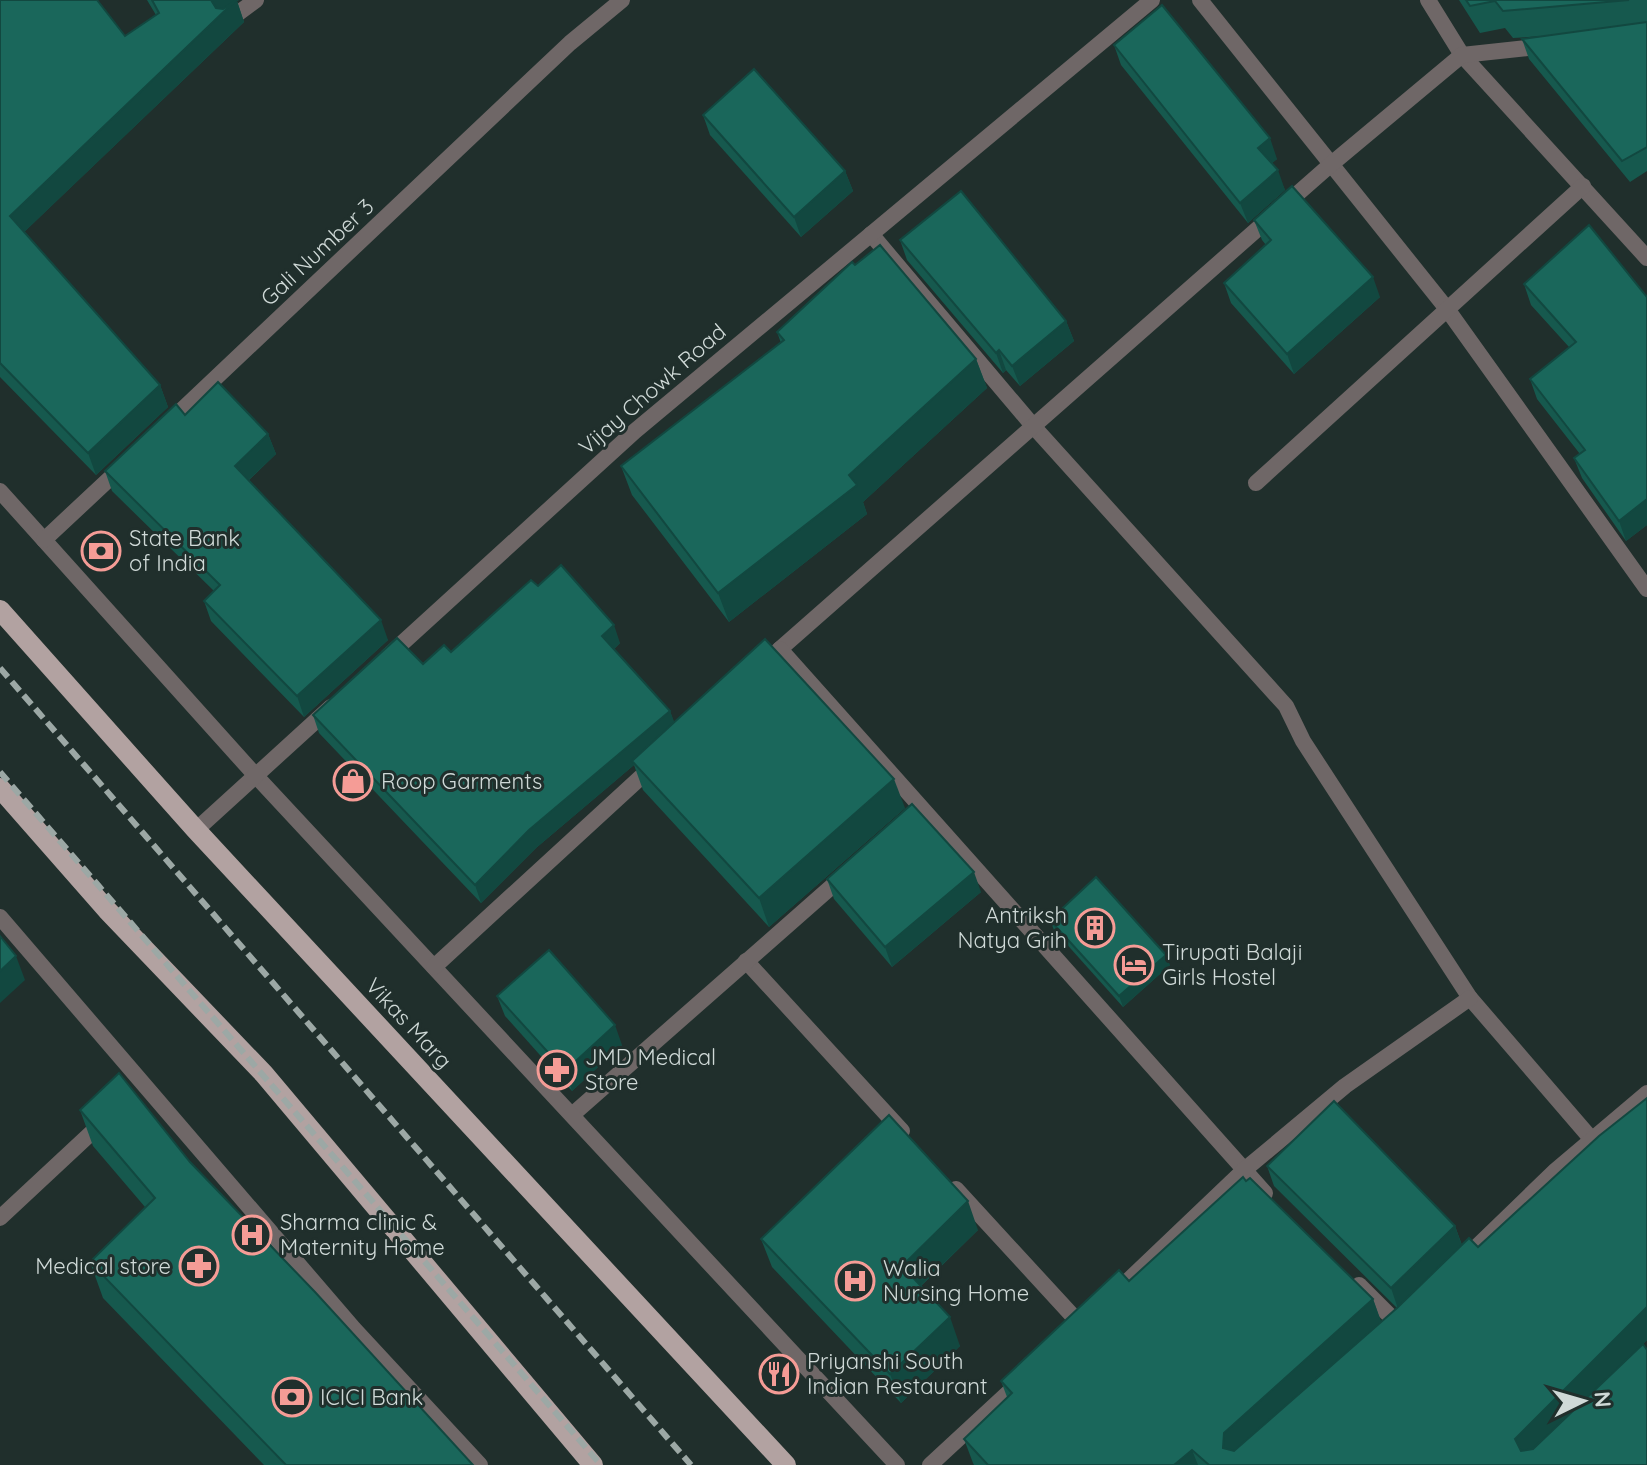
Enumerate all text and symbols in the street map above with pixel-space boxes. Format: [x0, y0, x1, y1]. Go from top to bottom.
street label: Gali Number 3 [254, 192, 380, 312]
street label: Vijay Chowk Road [573, 317, 731, 461]
place label: State Bank of India [129, 524, 240, 577]
bank icon: State Bank of India [80, 530, 122, 572]
shop icon: Roop Garments [332, 760, 374, 802]
place label: Roop Garments [381, 767, 542, 795]
place label: Antriksh Natya Grih [957, 901, 1067, 954]
building icon: Antriksh Natya Grih [1074, 907, 1116, 949]
place label: Tirupati Balaji Girls Hostel [1162, 938, 1303, 991]
hotel icon: Tirupati Balaji Girls Hostel [1113, 944, 1155, 986]
street label: Vikas Marg [360, 972, 458, 1074]
place label: JMD Medical Store [585, 1043, 716, 1096]
pharmacy icon: JMD Medical Store [536, 1049, 578, 1091]
place label: Sharma clinic & Maternity Home [280, 1208, 445, 1261]
hospital icon: Sharma clinic & Maternity Home [231, 1214, 273, 1256]
pharmacy icon: Medical store [178, 1245, 220, 1287]
place label: Medical store [35, 1252, 171, 1280]
place label: Walia Nursing Home [883, 1254, 1029, 1307]
hospital icon: Walia Nursing Home [834, 1260, 876, 1302]
place label: Priyanshi South Indian Restaurant [807, 1347, 988, 1400]
restaurant icon: Priyanshi South Indian Restaurant [758, 1353, 800, 1395]
north arrow [1543, 1361, 1623, 1441]
bank icon: ICICI Bank [271, 1376, 313, 1418]
place label: ICICI Bank [320, 1383, 423, 1411]
text: N [1588, 1390, 1618, 1409]

